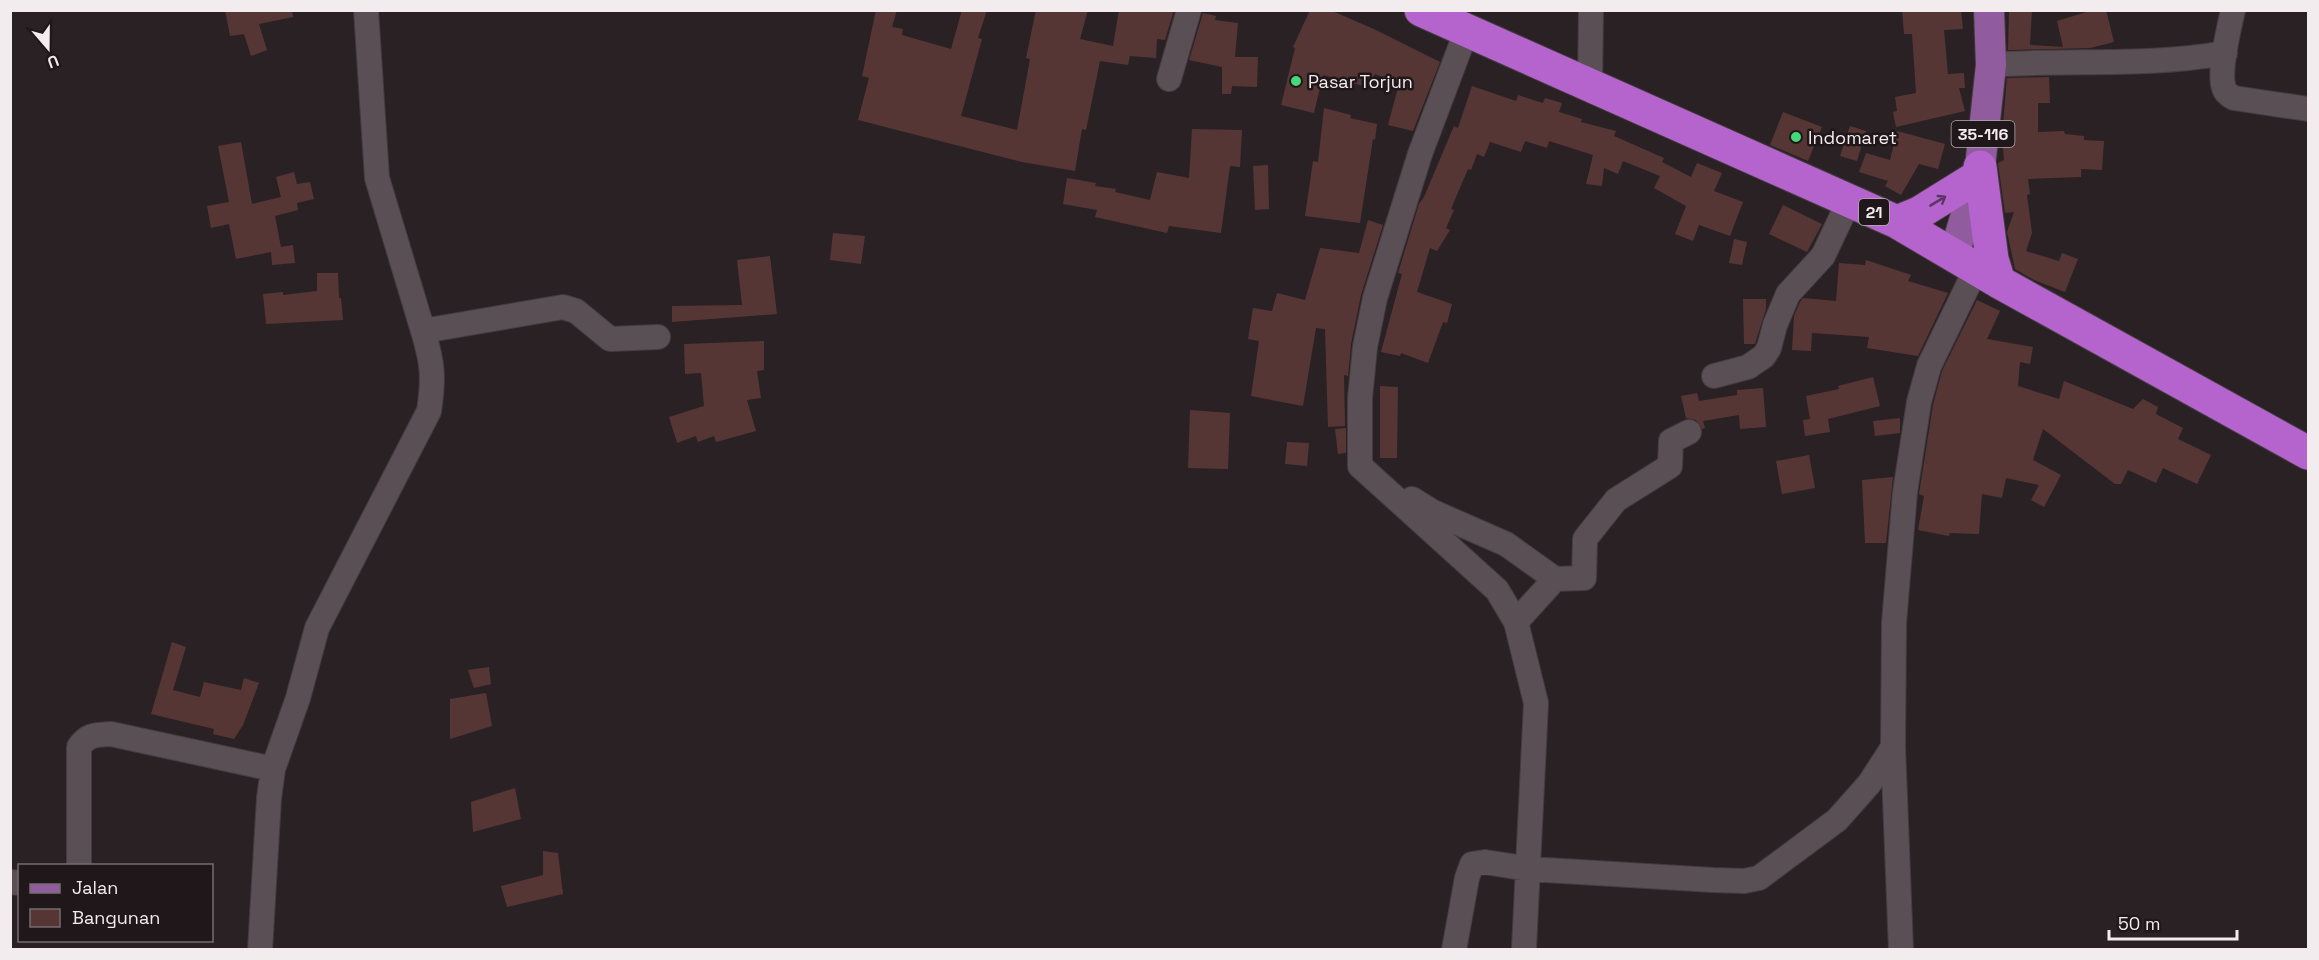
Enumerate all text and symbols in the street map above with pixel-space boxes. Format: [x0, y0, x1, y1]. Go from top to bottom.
north arrow [18, 18, 78, 78]
text: U [44, 50, 62, 73]
place label: Pasar Torjun [1308, 70, 1413, 93]
marker: Pasar Torjun [1289, 74, 1303, 88]
road number: 35-116 [1952, 121, 2014, 147]
place label: Indomaret [1808, 126, 1897, 149]
marker: Indomaret [1789, 130, 1803, 144]
one-way arrow [1929, 195, 1946, 207]
road number: 21 [1859, 199, 1889, 225]
legend [18, 864, 213, 942]
text: Jalan [72, 876, 118, 899]
scale bar [2109, 903, 2236, 941]
text: Bangunan [72, 906, 160, 929]
text: 50 m [2118, 912, 2160, 935]

